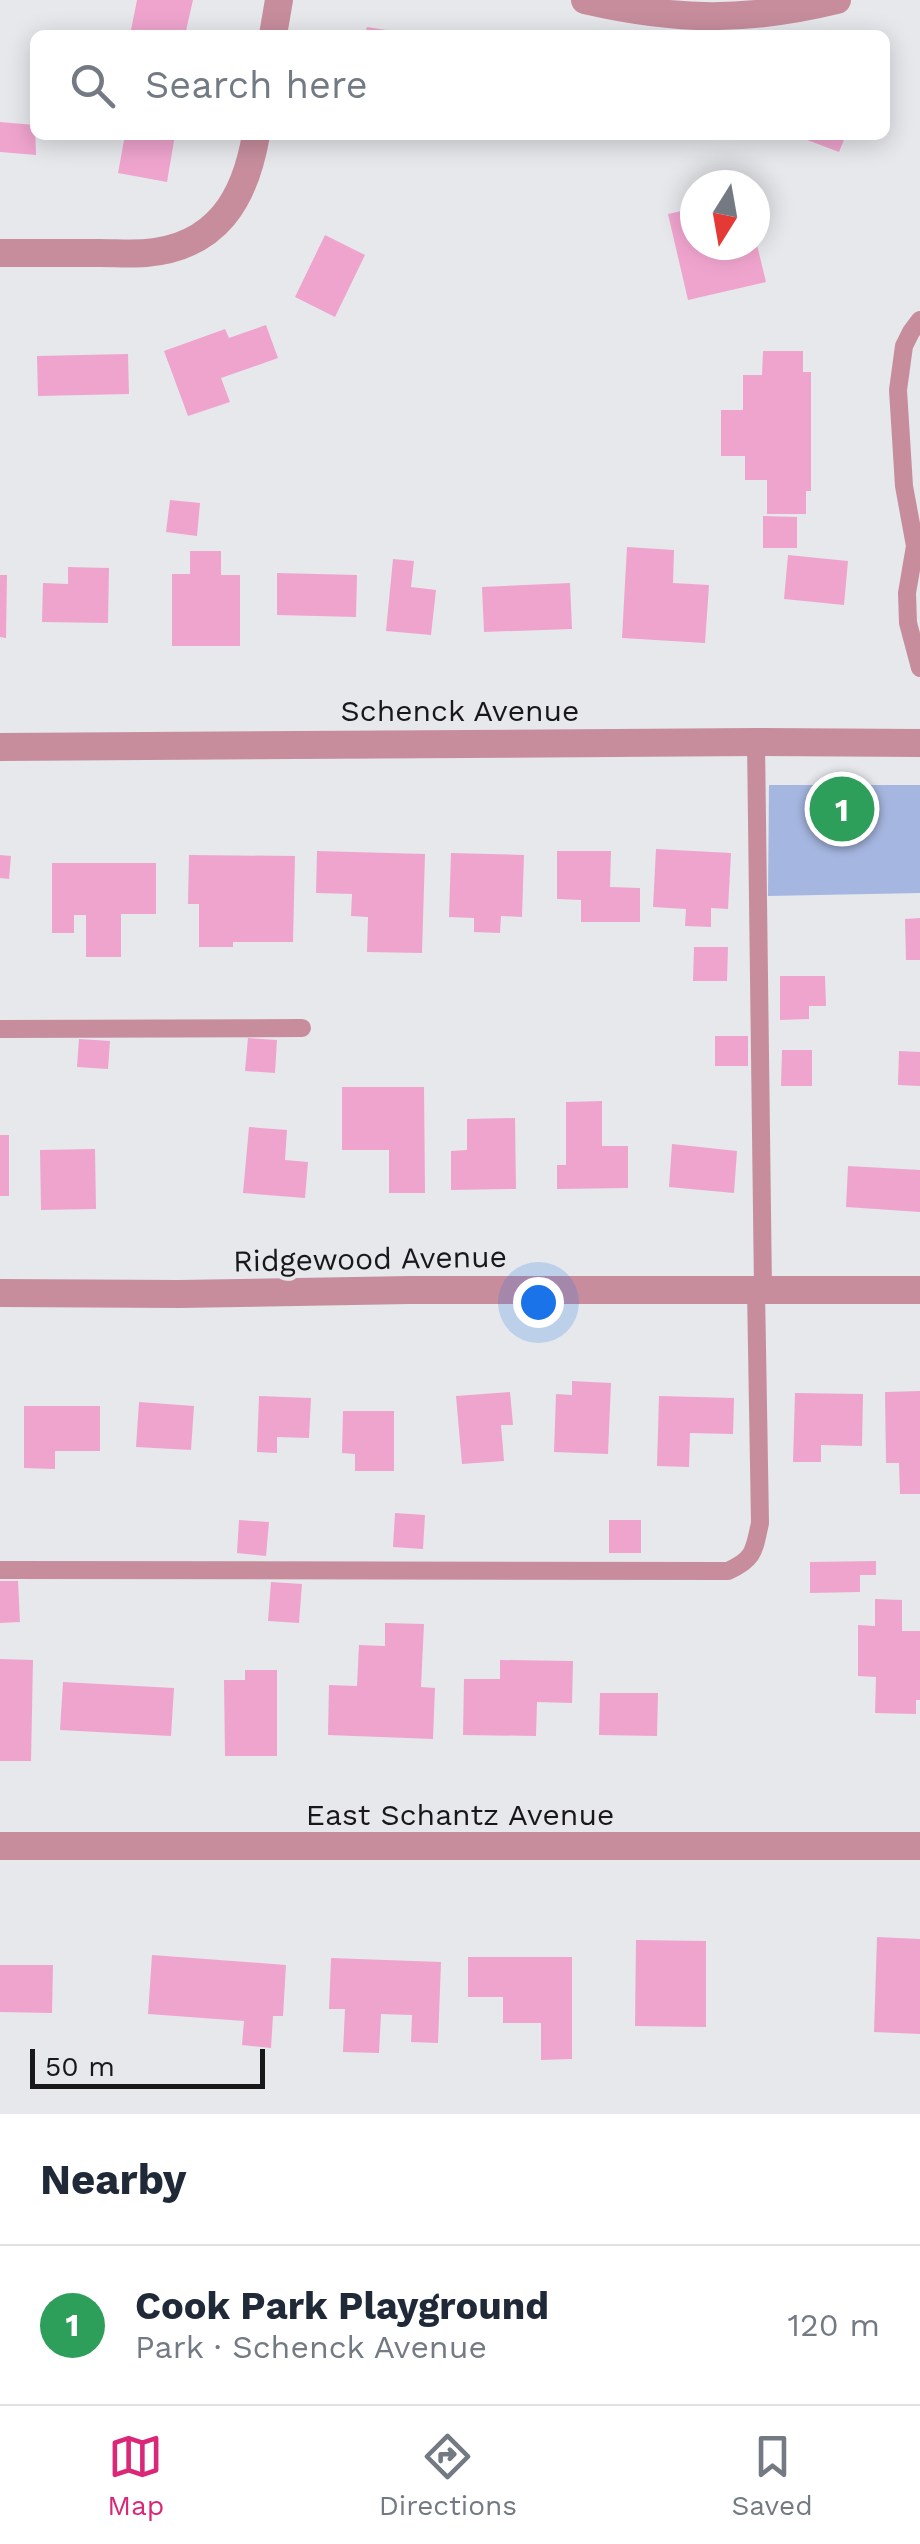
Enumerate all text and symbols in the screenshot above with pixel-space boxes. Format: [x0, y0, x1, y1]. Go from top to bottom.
search box [30, 30, 890, 140]
icon: search [65, 58, 120, 113]
text: Search here [145, 63, 368, 107]
north arrow [680, 170, 770, 260]
street label: Schenck Avenue [341, 693, 579, 728]
pin: 1 [810, 772, 874, 846]
street label: Ridgewood Avenue [233, 1239, 507, 1278]
your location [513, 1277, 564, 1328]
street label: East Schantz Avenue [306, 1797, 614, 1832]
scale bar [30, 2044, 265, 2088]
text: 50 m [45, 2050, 115, 2083]
text: Nearby [40, 2155, 187, 2204]
text: Cook Park Playground [135, 2284, 549, 2328]
text: 1 [66, 2306, 79, 2344]
text: 120 m [788, 2306, 880, 2344]
text: Park · Schenck Avenue [135, 2328, 487, 2366]
tab: Map [107, 2429, 164, 2522]
tab: Directions [379, 2429, 517, 2522]
tab: Saved [731, 2429, 813, 2522]

